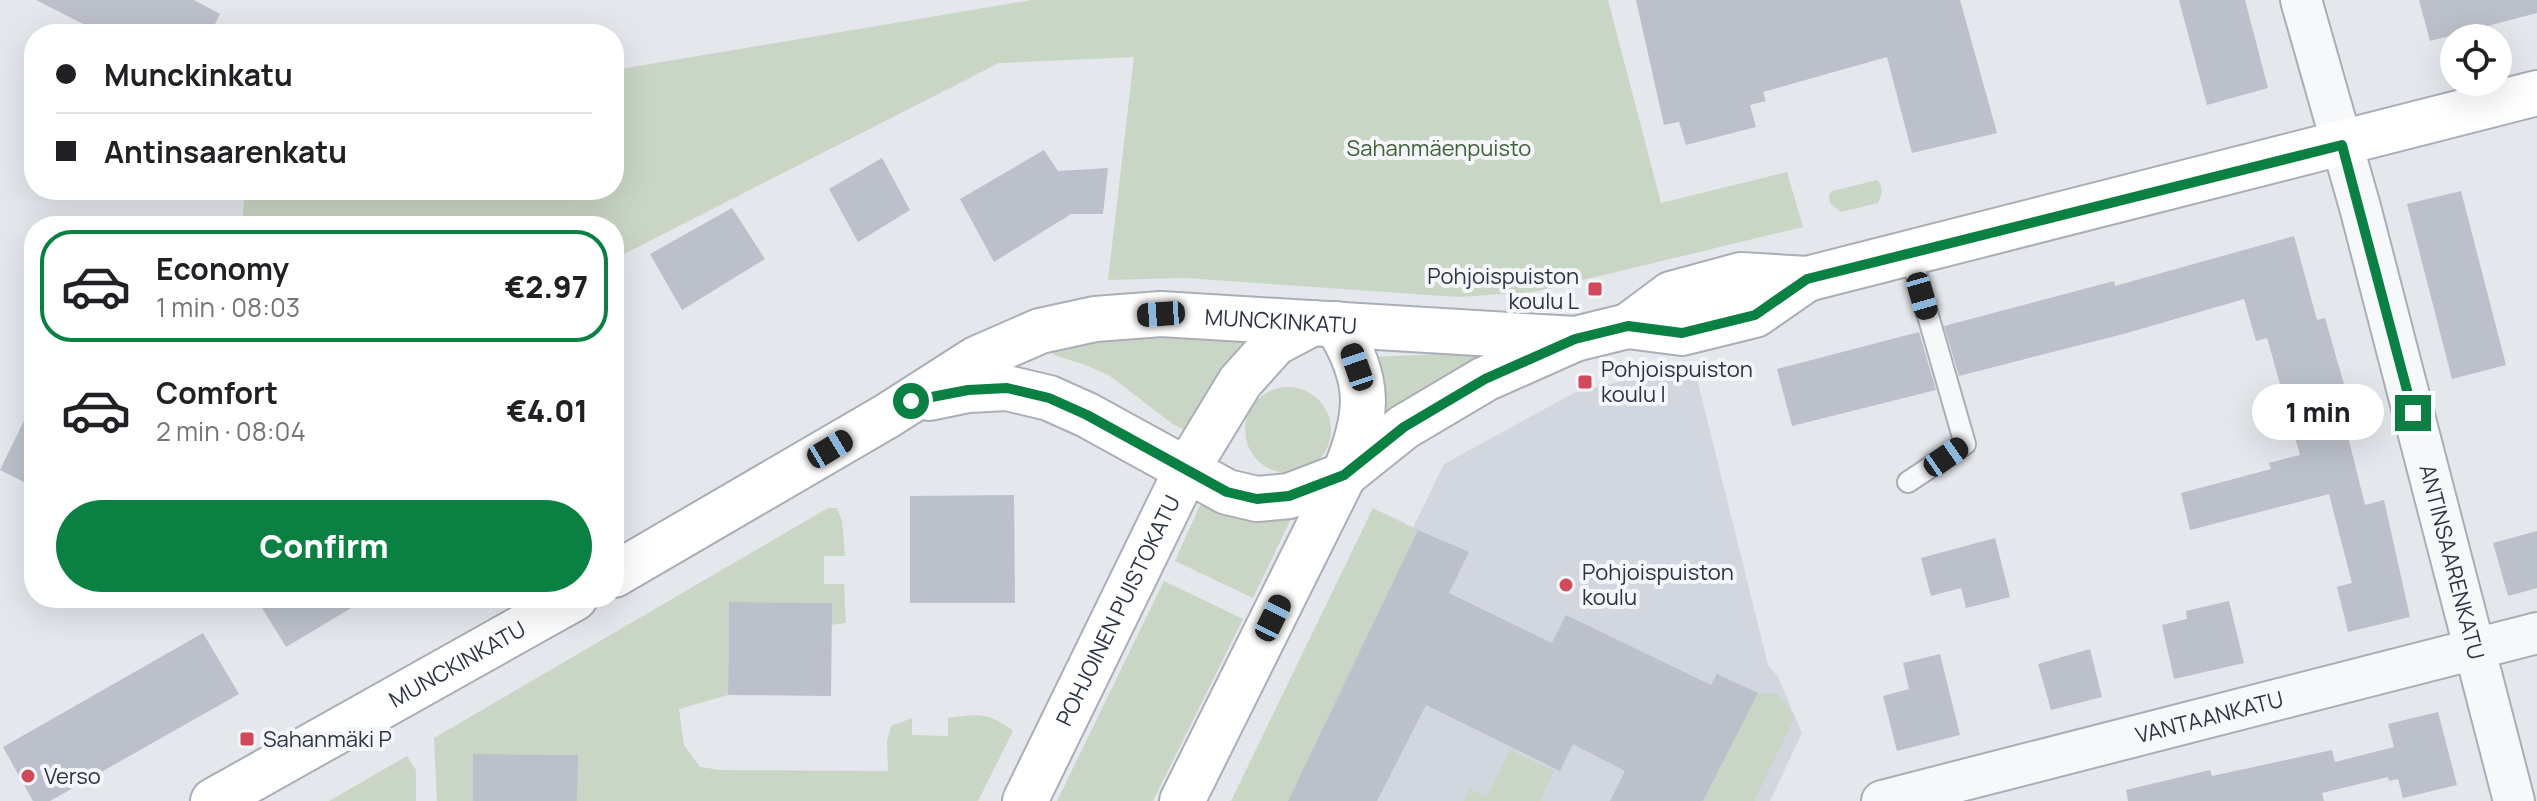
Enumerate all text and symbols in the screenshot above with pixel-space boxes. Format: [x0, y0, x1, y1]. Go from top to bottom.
map controls [2440, 24, 2512, 96]
button: locate [2440, 24, 2512, 96]
text: Munckinkatu [104, 54, 293, 95]
text: Antinsaarenkatu [104, 131, 347, 172]
park label: Sahanmäenpuisto [1347, 133, 1531, 163]
text: Economy [156, 248, 289, 289]
icon: car [60, 250, 132, 322]
place label: Pohjoispuiston koulu L [1427, 261, 1579, 316]
text: €2.97 [504, 266, 588, 307]
car [1904, 270, 1940, 322]
marker: Pohjoispuiston koulu L [1586, 280, 1604, 298]
text: 1 min · 08:03 [156, 289, 300, 325]
car [1136, 300, 1186, 328]
street label: MUNCKINKATU [1204, 302, 1358, 341]
car [1338, 340, 1376, 394]
place label: Pohjoispuiston koulu I [1601, 354, 1753, 409]
text: Comfort [156, 372, 278, 413]
marker: Pohjoispuiston koulu I [1576, 373, 1594, 391]
icon: car [60, 374, 132, 446]
route start [893, 383, 929, 419]
callout: 1 min [2253, 385, 2385, 441]
text: €4.01 [506, 390, 588, 431]
text: 1 min [2285, 394, 2351, 430]
route end [2395, 395, 2431, 431]
text: 2 min · 08:04 [156, 413, 306, 449]
car [803, 426, 857, 472]
car [1919, 433, 1973, 481]
street label: ANTINSAARENKATU [2412, 461, 2492, 663]
street label: POHJOINEN PUISTOKATU [1049, 490, 1187, 731]
button: Confirm [56, 500, 592, 592]
place label: Pohjoispuiston koulu [1582, 557, 1734, 612]
marker: Pohjoispuiston koulu [1557, 576, 1575, 594]
car [1252, 591, 1294, 645]
street label: MUNCKINKATU [383, 614, 531, 714]
street label: VANTAANKATU [2132, 684, 2286, 750]
place label: Sahanmäki P [263, 724, 392, 754]
marker: Sahanmäki P [238, 730, 256, 748]
place label: Verso [44, 761, 101, 791]
marker: Verso [19, 767, 37, 785]

